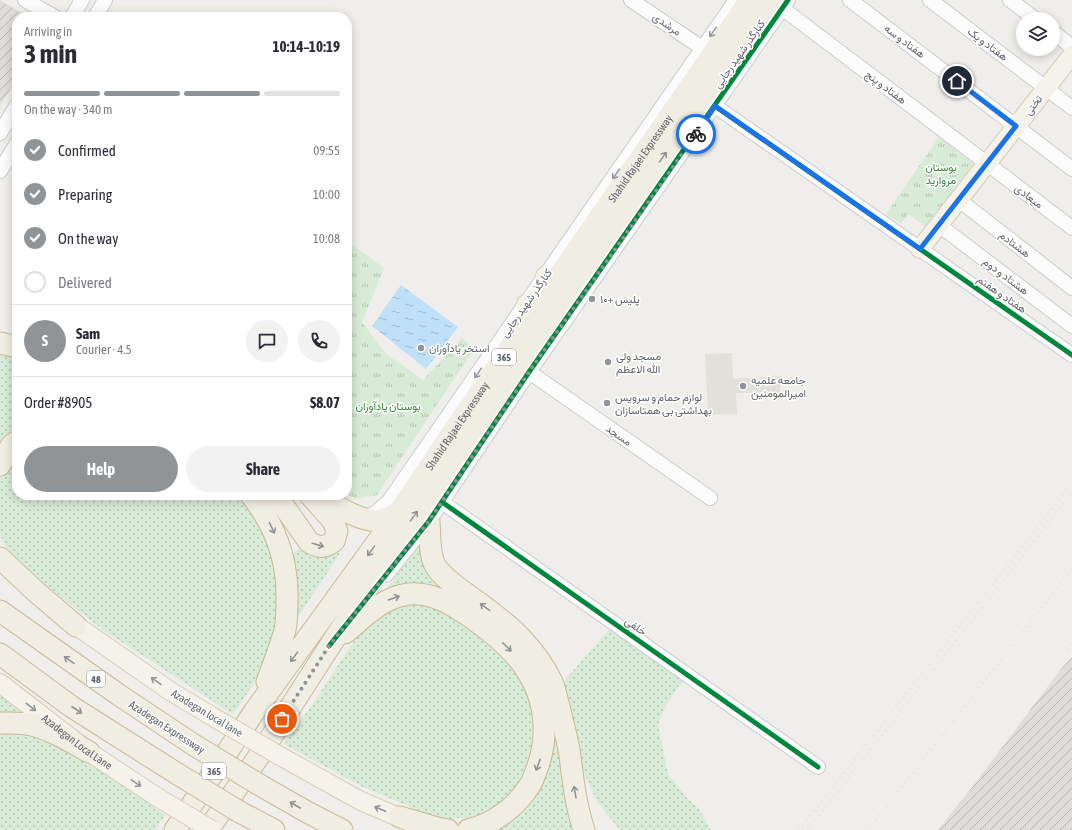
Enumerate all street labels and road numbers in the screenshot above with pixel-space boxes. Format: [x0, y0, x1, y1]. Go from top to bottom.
street label: مرشدی [650, 10, 684, 39]
street label: کنارگذر شهید رجایی [711, 17, 768, 91]
street label: هفتاد و سه [882, 22, 928, 61]
street label: هفتاد و یک [965, 25, 1011, 64]
street label: هفتاد و پنج [862, 68, 909, 108]
street label: تختی [1022, 92, 1046, 118]
street label: Shahid Rajaei Expressway [606, 112, 675, 204]
street label: میعادی [1012, 182, 1046, 211]
street label: هشتادم [996, 228, 1033, 262]
street label: هشتاد و دوم [980, 255, 1031, 299]
street label: کنارگذر شهید رجایی [498, 266, 555, 340]
street label: هفتاد و هفتم [974, 273, 1029, 317]
road number: 365 [492, 349, 516, 365]
street label: Shahid Rajaei Expressway [423, 379, 491, 472]
street label: مسجد [603, 422, 634, 449]
street label: خلفی [622, 614, 649, 638]
road number: 48 [87, 671, 105, 687]
street label: Azadegan local lane [169, 687, 245, 739]
street label: Azadegan Expressway [127, 698, 207, 756]
street label: Azadegan Local Lane [40, 712, 114, 772]
road number: 365 [202, 763, 226, 779]

